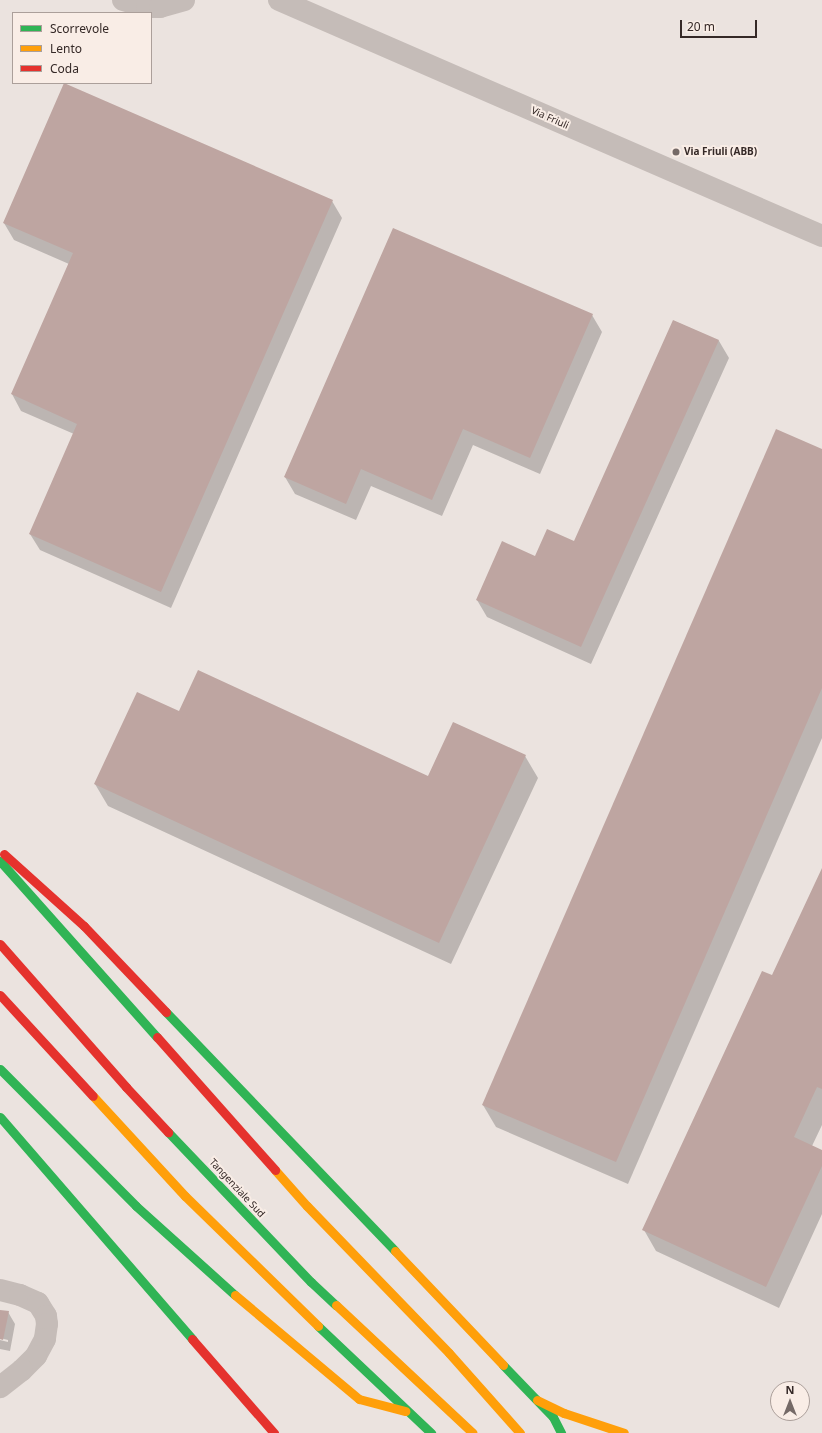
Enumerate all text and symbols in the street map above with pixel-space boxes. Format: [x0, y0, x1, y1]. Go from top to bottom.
legend [12, 12, 152, 84]
scale bar [682, 12, 759, 38]
text: 20 m [687, 18, 715, 35]
text: Scorrevole [50, 20, 109, 37]
text: Lento [50, 40, 82, 57]
text: Coda [50, 60, 79, 77]
street label: Via Friuli [529, 104, 571, 132]
place label: Via Friuli (ABB) [684, 146, 757, 158]
marker: Via Friuli (ABB) [671, 147, 681, 157]
street label: Tangenziale Sud [207, 1156, 267, 1220]
north arrow [770, 1381, 810, 1421]
text: N [786, 1382, 794, 1397]

